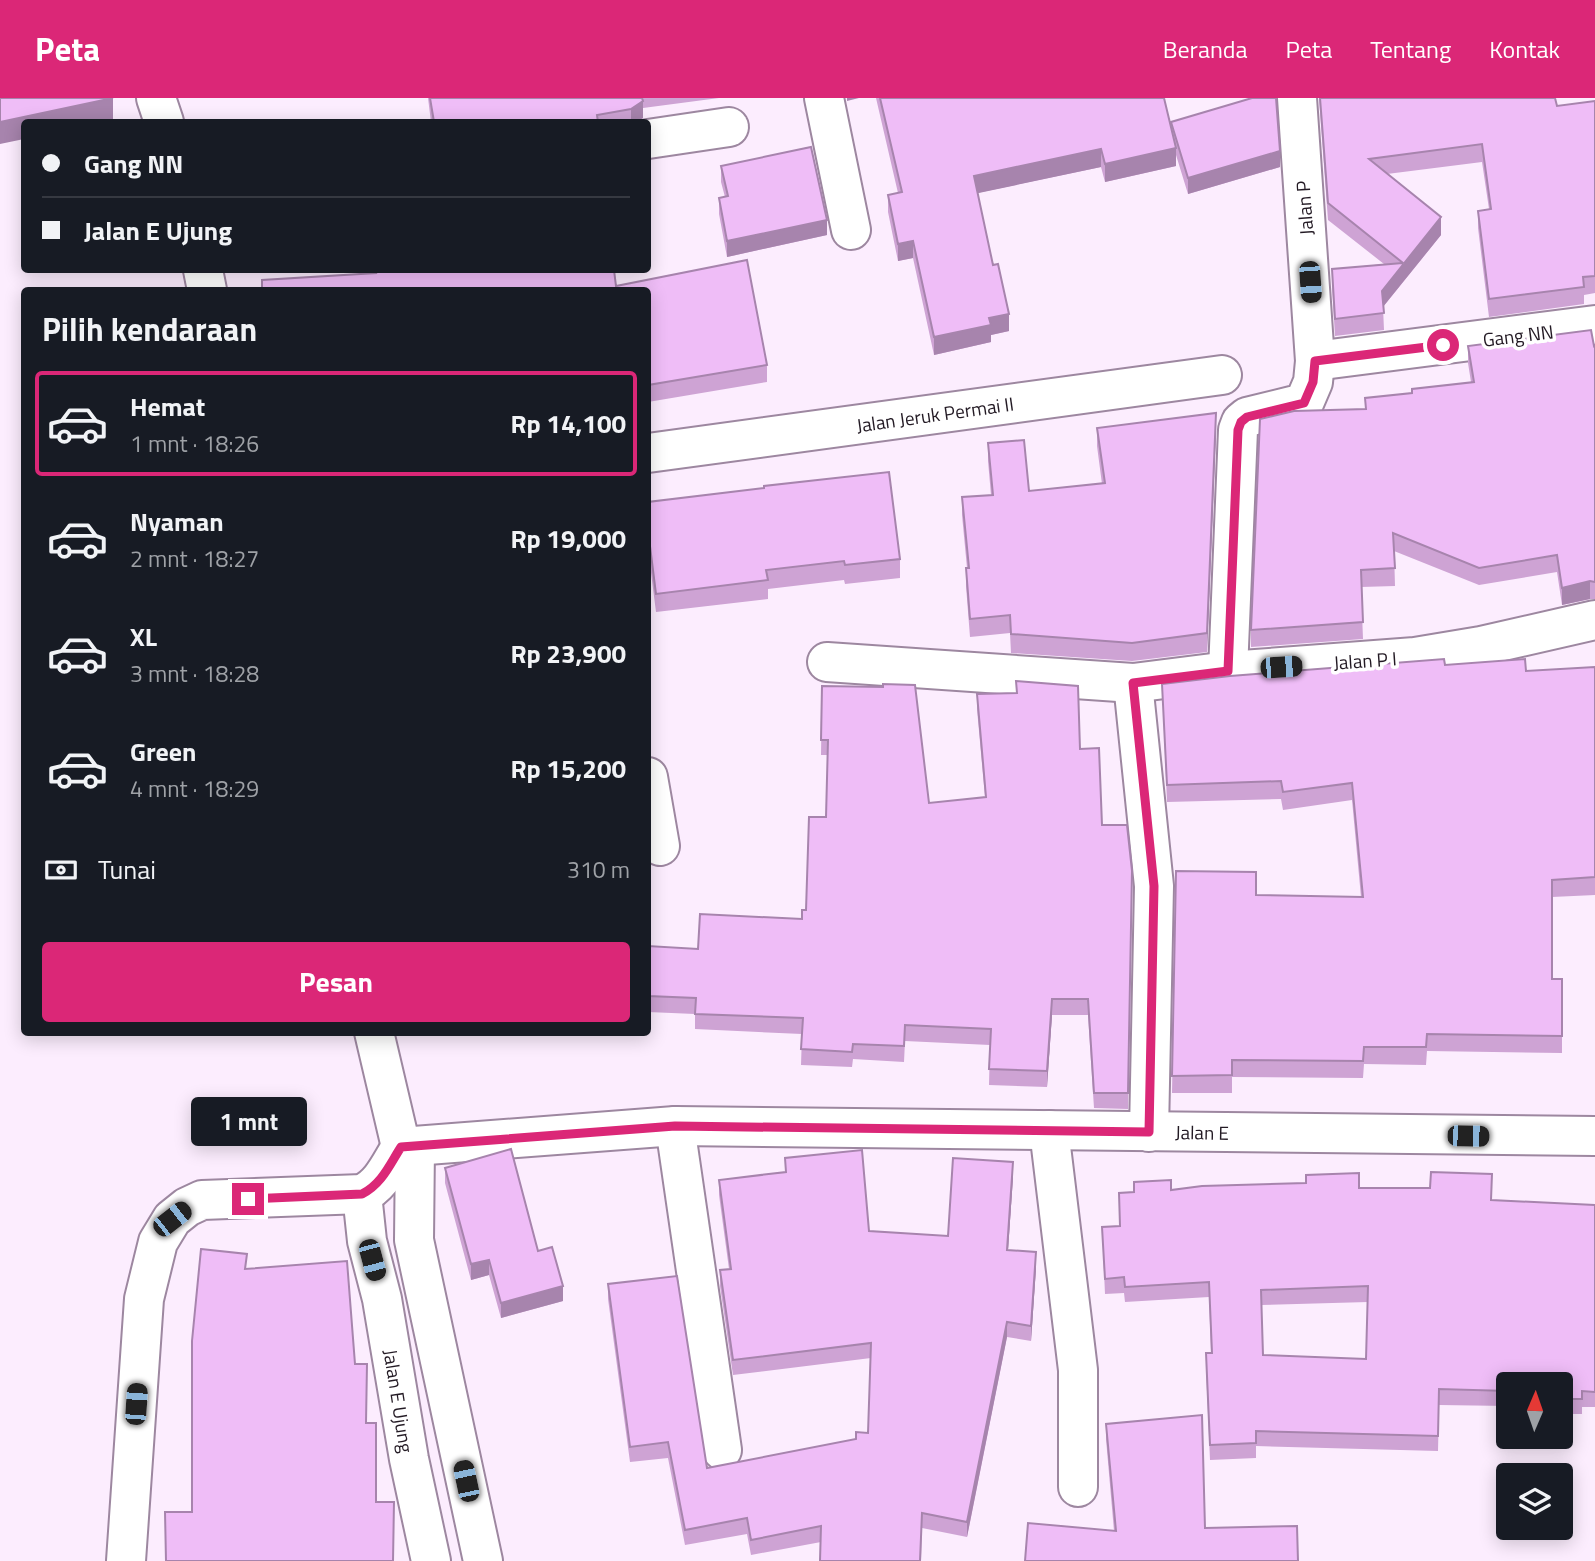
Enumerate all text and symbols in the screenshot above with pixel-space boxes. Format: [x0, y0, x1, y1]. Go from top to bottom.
text: Peta [35, 24, 100, 74]
text: Beranda [1163, 31, 1248, 67]
text: Peta [1286, 31, 1332, 67]
text: Tentang [1370, 31, 1451, 67]
text: Kontak [1489, 31, 1560, 67]
text: Gang NN [84, 144, 183, 183]
street label: Jalan P [1288, 180, 1320, 236]
text: Jalan E Ujung [84, 211, 232, 250]
car [1299, 260, 1322, 304]
text: Pilih kendaraan [42, 305, 257, 353]
street label: Gang NN [1481, 316, 1555, 354]
route start [1427, 329, 1459, 361]
text: Hemat [130, 387, 205, 426]
street label: Jalan Jeruk Permai II [854, 389, 1016, 439]
icon: car [46, 392, 109, 455]
text: Rp 14,100 [510, 404, 626, 443]
text: 1 mnt · 18:26 [130, 426, 259, 461]
text: Nyaman [130, 502, 224, 541]
icon: car [46, 507, 109, 570]
text: Rp 19,000 [510, 519, 626, 558]
text: 2 mnt · 18:27 [130, 541, 259, 576]
text: XL [130, 617, 157, 656]
icon: car [46, 622, 109, 685]
text: Rp 23,900 [510, 634, 626, 673]
street label: Jalan P I [1332, 643, 1398, 677]
car [1260, 655, 1303, 679]
text: 3 mnt · 18:28 [130, 656, 259, 691]
text: Green [130, 732, 196, 771]
icon: car [46, 737, 109, 800]
text: Rp 15,200 [510, 749, 626, 788]
text: 4 mnt · 18:29 [130, 771, 259, 806]
text: Tunai [98, 850, 156, 889]
icon: cash [42, 851, 80, 889]
text: 310 m [567, 852, 630, 887]
button: Pesan [42, 942, 630, 1022]
callout: 1 mnt [190, 1098, 306, 1146]
text: 1 mnt [220, 1104, 278, 1139]
street label: Jalan E [1175, 1117, 1229, 1147]
car [1447, 1125, 1490, 1147]
route end [232, 1183, 264, 1215]
car [149, 1198, 196, 1240]
car [357, 1237, 388, 1283]
street label: Jalan E Ujung [377, 1347, 422, 1455]
north arrow [1496, 1372, 1573, 1449]
map controls [1496, 1372, 1573, 1540]
car [125, 1382, 148, 1426]
car [452, 1458, 481, 1504]
button: layers [1496, 1463, 1573, 1540]

